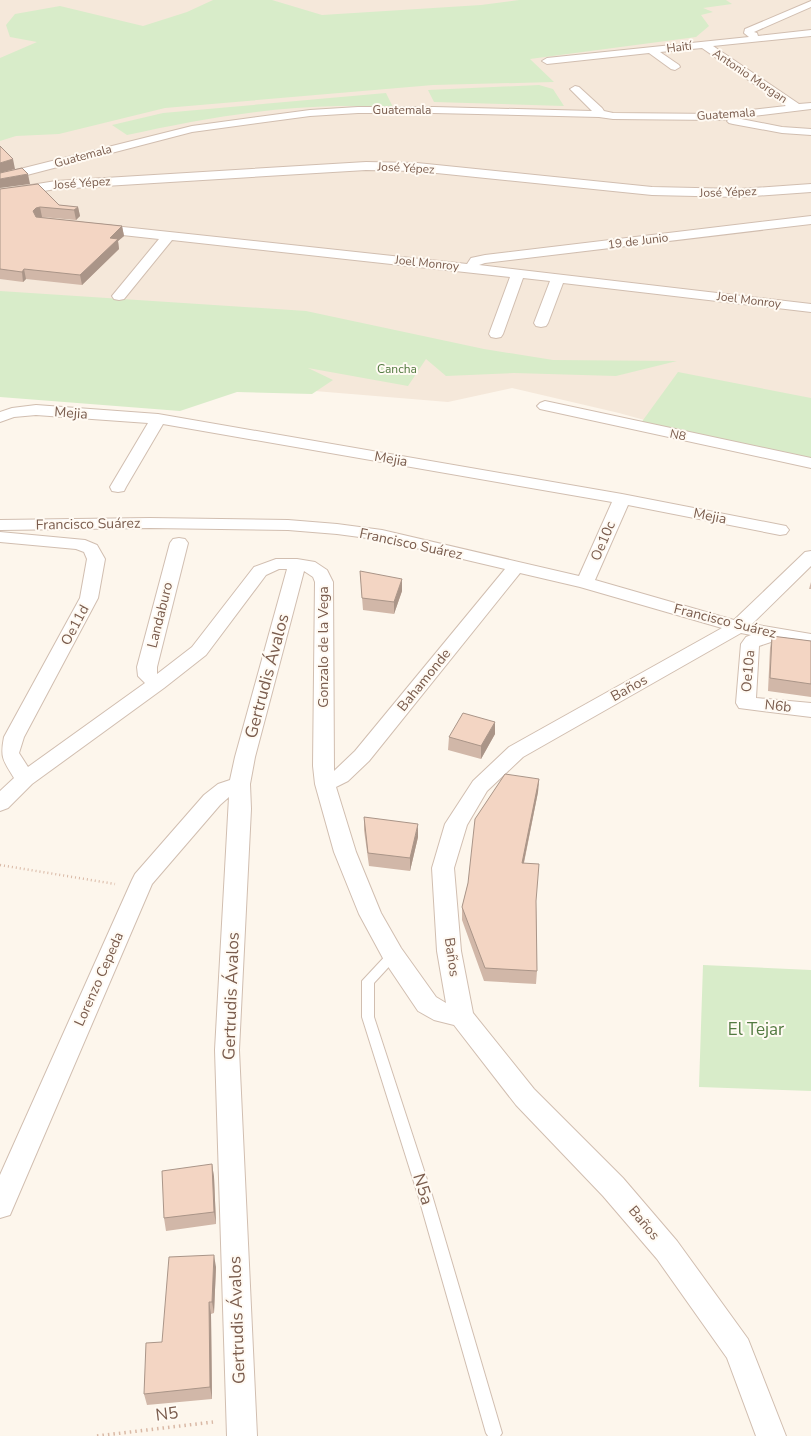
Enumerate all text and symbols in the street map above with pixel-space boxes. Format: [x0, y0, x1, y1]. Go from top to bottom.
street label: Haití [665, 37, 694, 56]
street label: Antonio Morgan [709, 45, 791, 107]
street label: Guatemala [373, 102, 431, 118]
street label: Guatemala [696, 104, 756, 124]
street label: Guatemala [52, 141, 114, 171]
street label: José Yépez [376, 158, 435, 178]
street label: José Yépez [52, 173, 112, 193]
street label: José Yépez [698, 183, 757, 201]
street label: 19 de Junio [607, 229, 669, 253]
street label: Joel Monroy [393, 252, 461, 274]
street label: Joel Monroy [715, 288, 783, 312]
park label: Cancha [377, 361, 417, 377]
street label: Mejia [54, 402, 88, 424]
street label: N8 [668, 426, 688, 444]
street label: Mejia [373, 447, 409, 471]
street label: Mejia [692, 503, 728, 529]
street label: Francisco Suárez [35, 514, 141, 534]
street label: Oe10c [586, 518, 620, 564]
street label: Francisco Suárez [358, 524, 465, 564]
street label: Landaburo [143, 580, 177, 650]
street label: Gonzalo de la Vega [314, 586, 333, 708]
street label: Francisco Suárez [672, 599, 779, 643]
street label: Oe11d [56, 601, 94, 649]
street label: Gertrudis Ávalos [239, 611, 295, 741]
street label: Bahamonde [393, 645, 455, 715]
street label: Oe10a [737, 649, 759, 693]
street label: Baños [607, 670, 651, 706]
street label: N6b [764, 695, 792, 717]
street label: Lorenzo Cepeda [70, 929, 128, 1029]
street label: Gertrudis Ávalos [217, 932, 245, 1060]
street label: Baños [440, 936, 464, 978]
park label: El Tejar [728, 1018, 784, 1041]
street label: N5a [407, 1170, 439, 1208]
street label: Baños [624, 1202, 664, 1244]
street label: Gertrudis Ávalos [223, 1256, 251, 1384]
street label: N5 [154, 1401, 180, 1427]

